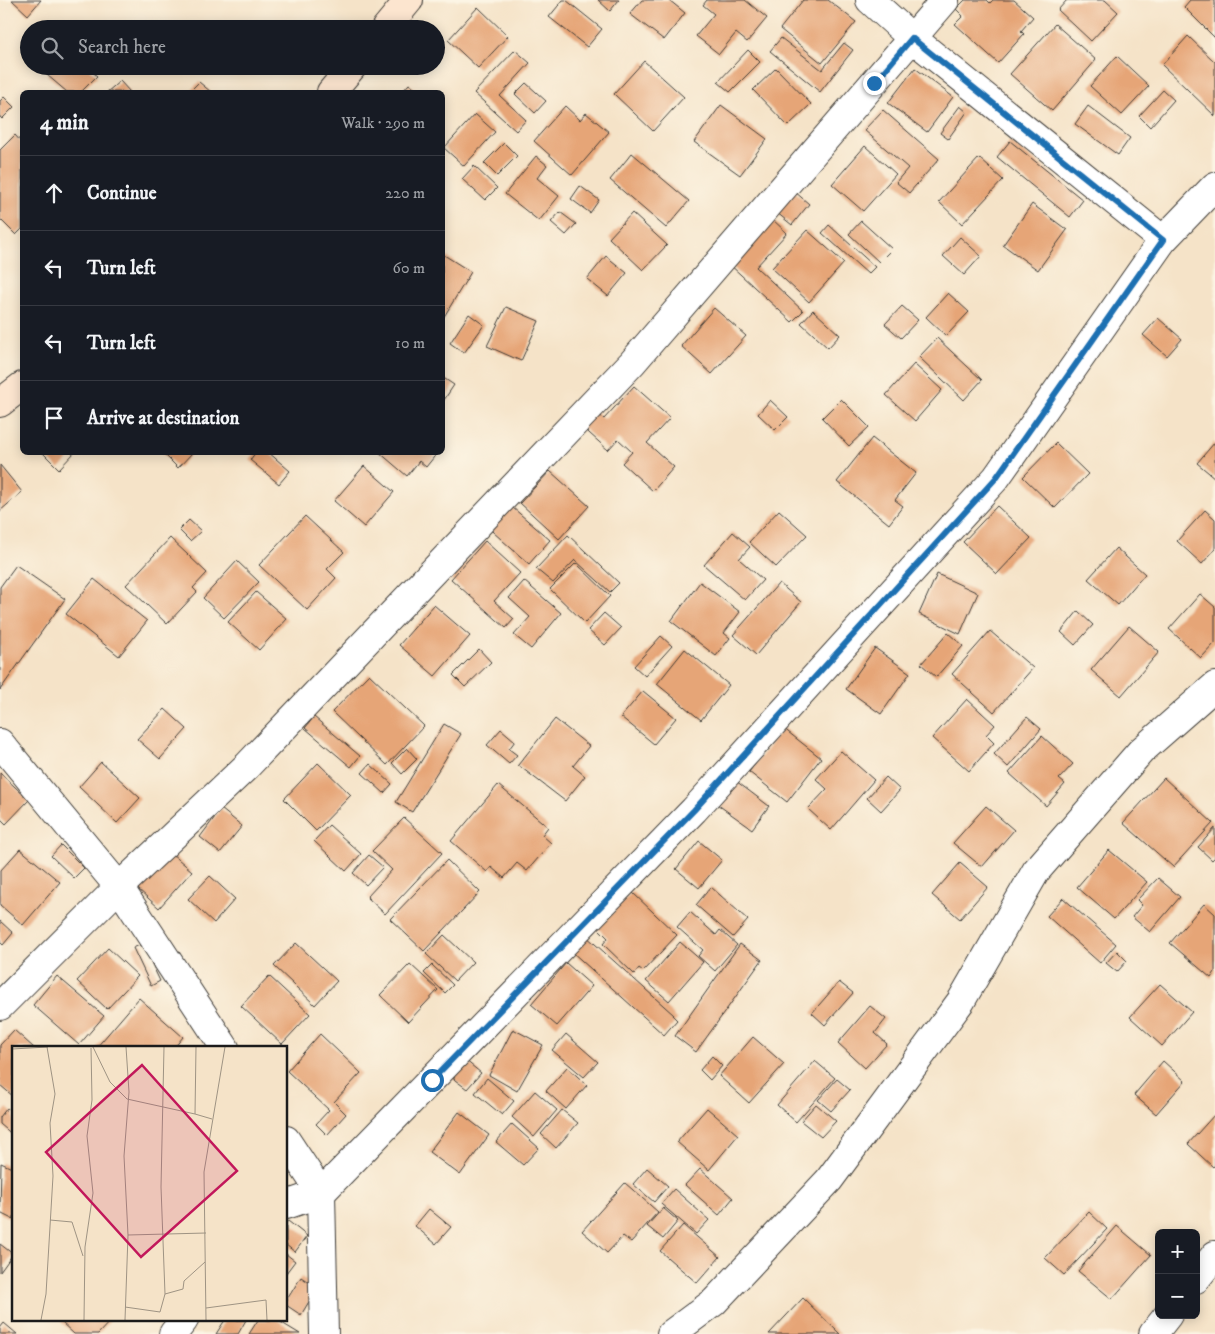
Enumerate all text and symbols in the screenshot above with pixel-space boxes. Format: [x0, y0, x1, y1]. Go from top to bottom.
search box [20, 20, 445, 75]
icon: search [38, 34, 66, 62]
text: Search here [78, 36, 166, 59]
route end [863, 72, 886, 95]
text: 4 min [40, 110, 89, 136]
text: Walk · 290 m [341, 113, 425, 133]
icon: ahead [40, 179, 68, 207]
text: Continue [87, 182, 157, 205]
text: 220 m [385, 183, 425, 203]
icon: left [40, 254, 68, 282]
text: Turn left [87, 257, 156, 280]
text: 60 m [393, 258, 425, 278]
icon: left [40, 329, 68, 357]
text: Turn left [87, 332, 156, 355]
text: 10 m [395, 333, 425, 353]
icon: arrive [40, 404, 68, 432]
text: Arrive at destination [87, 407, 239, 430]
inset map [12, 1046, 288, 1322]
route start [421, 1069, 444, 1092]
map controls [1155, 1229, 1200, 1319]
button: + [1155, 1229, 1200, 1274]
button: − [1155, 1274, 1200, 1319]

